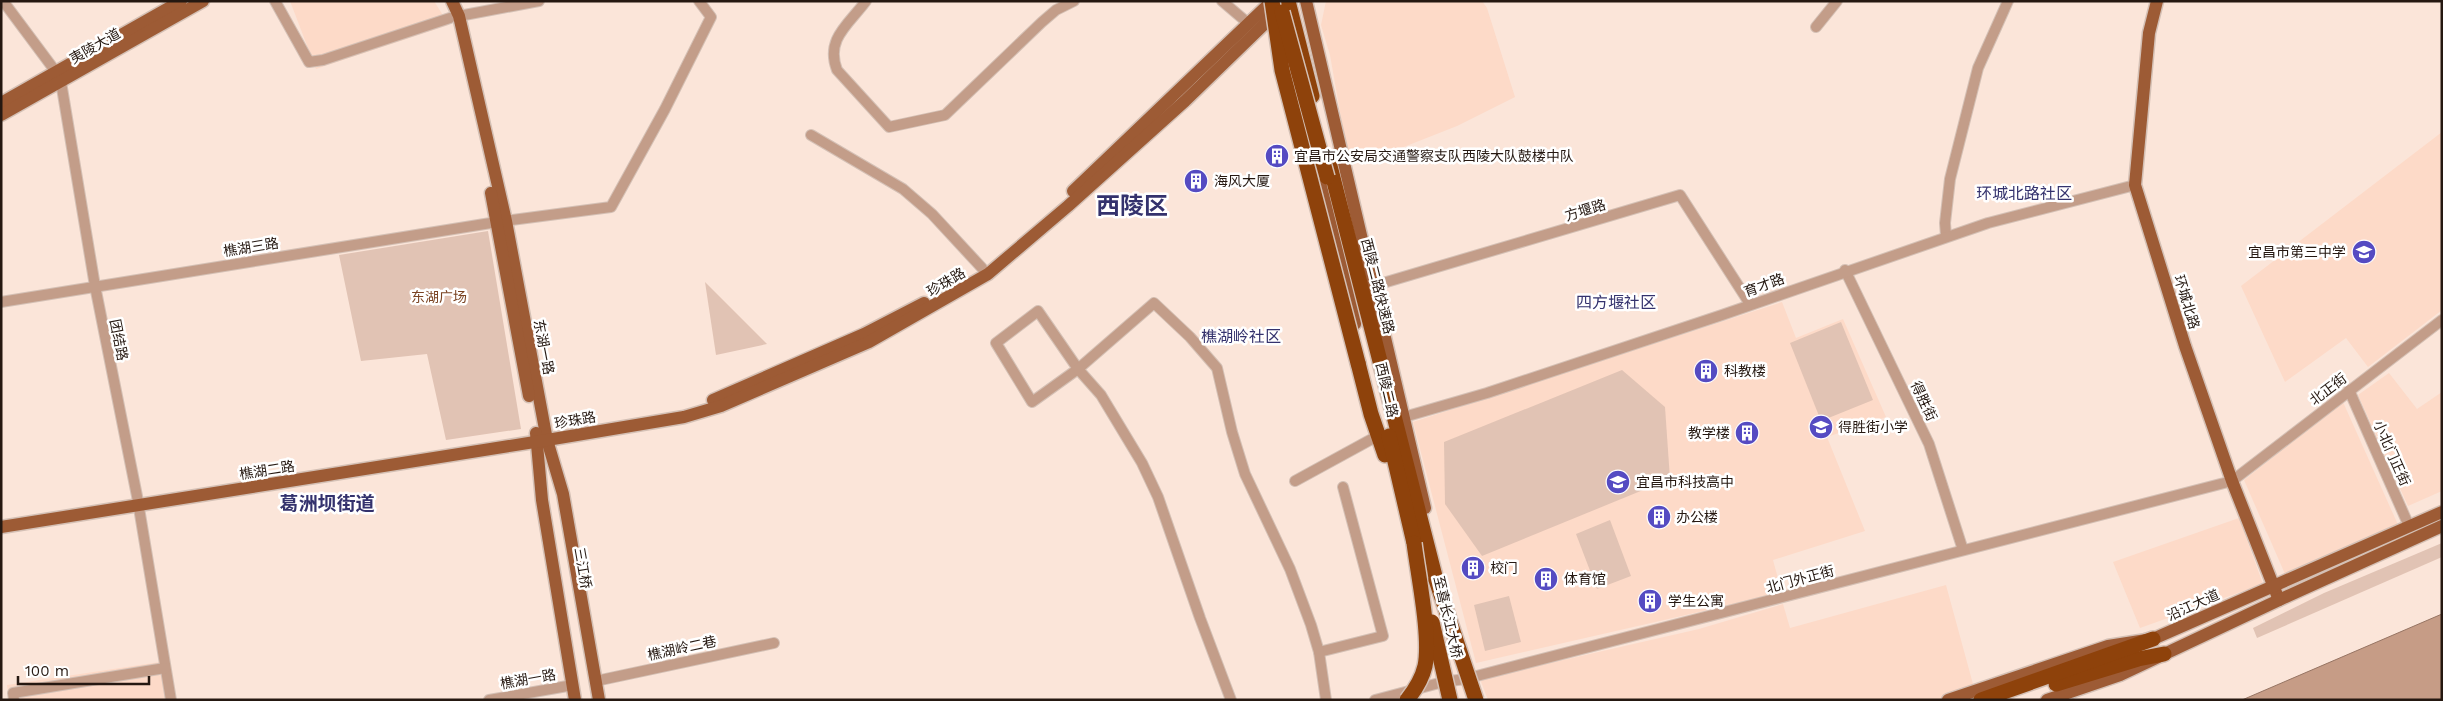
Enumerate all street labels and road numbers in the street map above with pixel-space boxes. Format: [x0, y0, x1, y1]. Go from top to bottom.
street label: 夷陵大道 [67, 25, 123, 67]
street label: 方堰路 [1563, 196, 1607, 224]
street label: 樵湖三路 [222, 235, 280, 259]
street label: 西陵二路快速路 [1358, 237, 1398, 335]
street label: 珍珠路 [924, 264, 968, 300]
street label: 育才路 [1742, 270, 1786, 300]
street label: 环城北路 [2171, 273, 2203, 331]
street label: 团结路 [107, 318, 131, 362]
street label: 东湖一路 [531, 318, 557, 376]
street label: 西陵二路 [1373, 361, 1401, 419]
street label: 北正街 [2306, 370, 2350, 408]
street label: 得胜街 [1908, 379, 1940, 423]
street label: 珍珠路 [553, 408, 597, 432]
street label: 小北门正街 [2370, 418, 2414, 488]
street label: 樵湖二路 [238, 458, 296, 482]
street label: 三江桥 [571, 546, 595, 590]
street label: 北门外正街 [1764, 562, 1836, 596]
street label: 至喜长江大桥 [1431, 574, 1465, 660]
street label: 沿江大道 [2164, 586, 2222, 624]
street label: 樵湖岭二巷 [646, 633, 718, 663]
street label: 樵湖一路 [499, 666, 557, 692]

